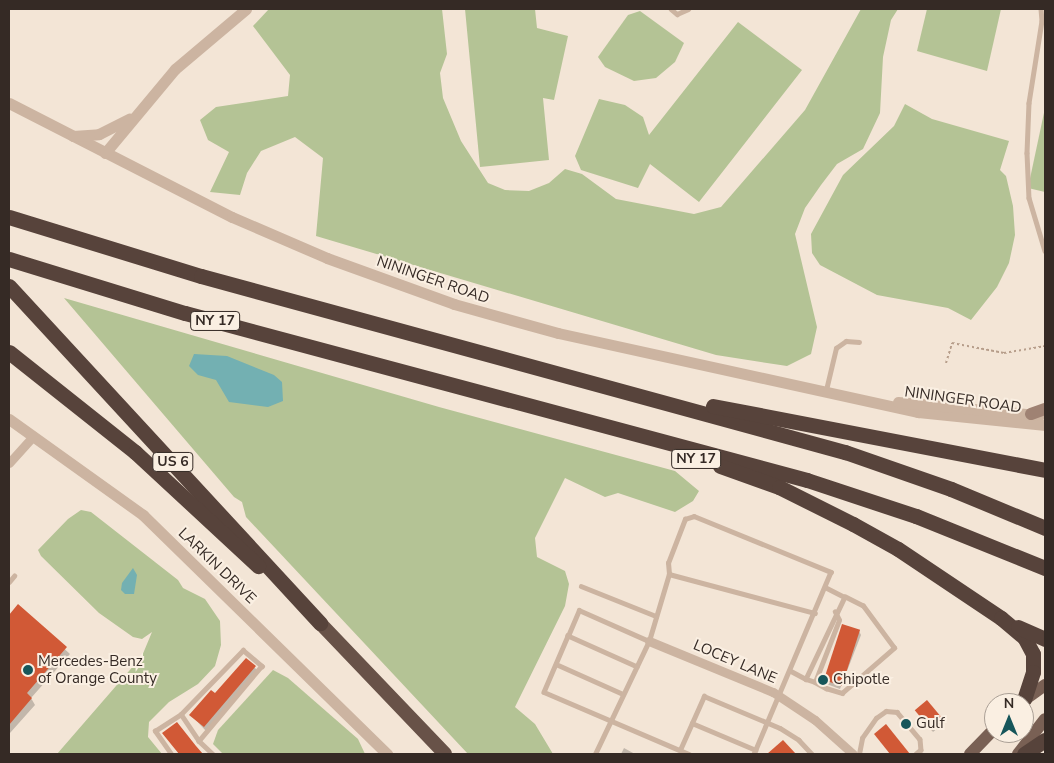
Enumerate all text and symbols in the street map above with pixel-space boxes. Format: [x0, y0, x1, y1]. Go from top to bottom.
street label: NININGER ROAD [374, 252, 492, 308]
road number: NY 17 [190, 310, 240, 332]
street label: NININGER ROAD [903, 383, 1023, 417]
road number: NY 17 [671, 448, 721, 470]
road number: US 6 [152, 451, 194, 474]
street label: LARKIN DRIVE [174, 524, 260, 608]
street label: LOCEY LANE [690, 636, 780, 688]
place label: Mercedes-Benz of Orange County [38, 652, 157, 687]
marker: Mercedes-Benz of Orange County [22, 664, 34, 676]
place label: Chipotle [833, 671, 890, 689]
marker: Chipotle [817, 674, 829, 686]
north arrow [984, 693, 1034, 743]
text: N [1004, 694, 1014, 713]
place label: Gulf [916, 715, 945, 733]
marker: Gulf [900, 718, 912, 730]

